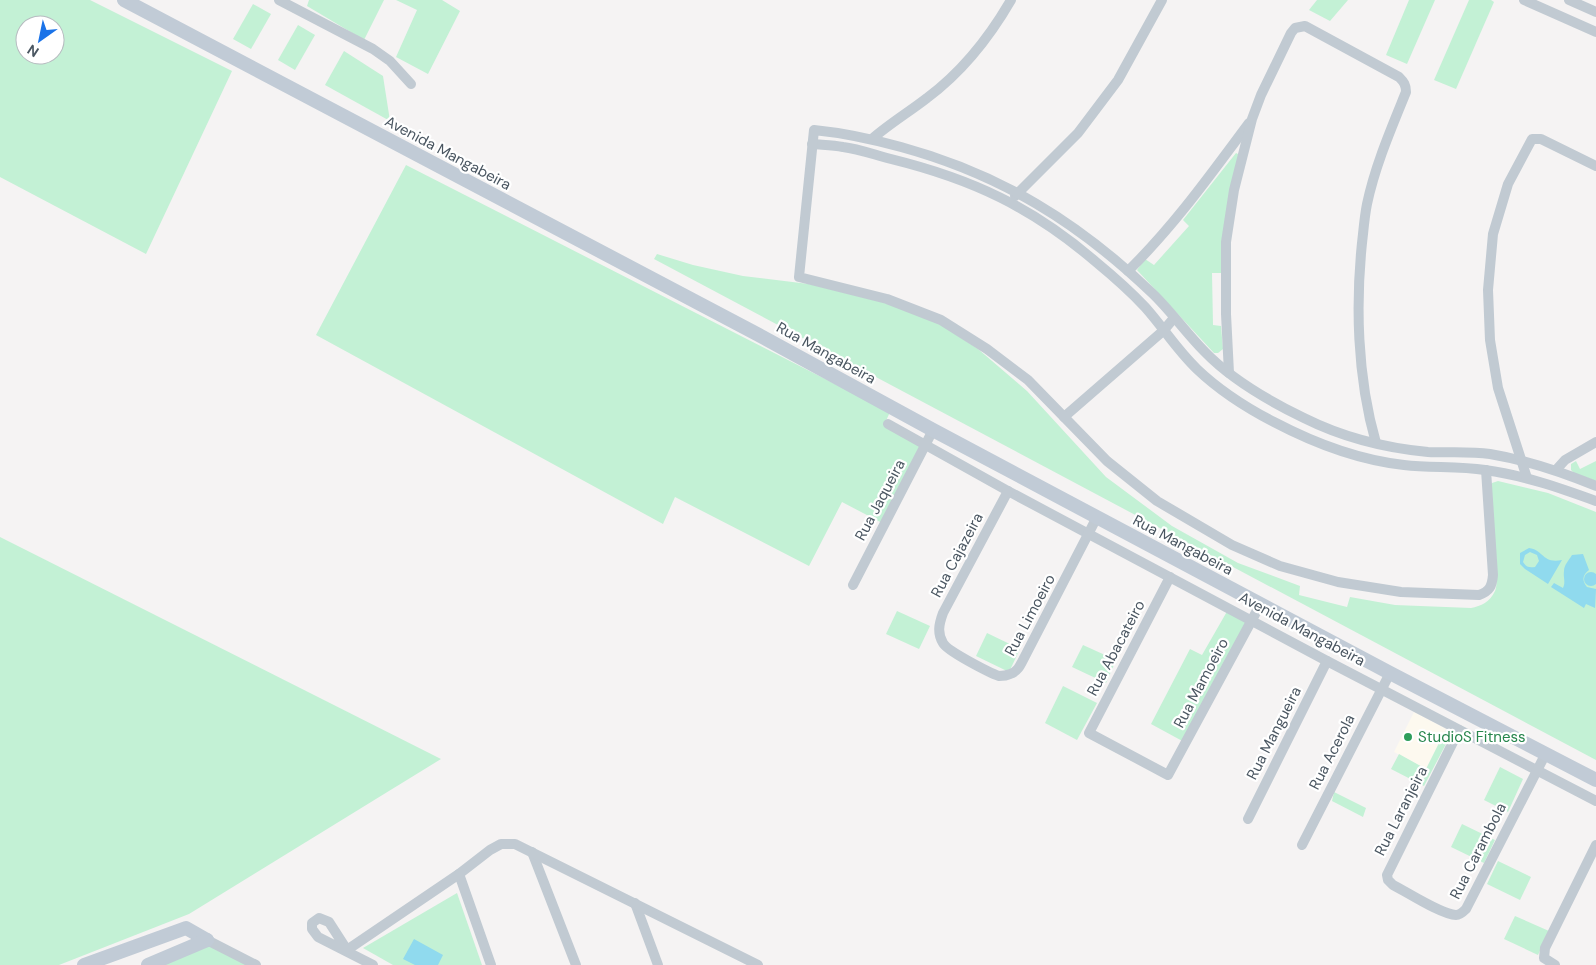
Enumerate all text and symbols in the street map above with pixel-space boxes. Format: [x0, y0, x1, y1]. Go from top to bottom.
north arrow [15, 15, 65, 65]
text: N [24, 41, 42, 61]
street label: Avenida Mangabeira [381, 111, 515, 195]
street label: Rua Mangabeira [773, 317, 879, 389]
street label: Rua Jaqueira [850, 456, 910, 544]
street label: Rua Cajazeira [926, 509, 988, 601]
street label: Rua Mangabeira [1129, 510, 1237, 580]
street label: Rua Limoeiro [1000, 571, 1060, 659]
street label: Avenida Mangabeira [1235, 587, 1369, 671]
street label: Rua Abacateiro [1082, 597, 1150, 699]
street label: Rua Mamoeiro [1169, 635, 1233, 731]
street label: Rua Mangueira [1242, 683, 1306, 783]
street label: Rua Acerola [1304, 711, 1360, 793]
place label: StudioS Fitness [1418, 727, 1525, 747]
marker: StudioS Fitness [1402, 731, 1414, 743]
street label: Rua Laranjeira [1370, 763, 1432, 859]
street label: Rua Carambola [1445, 799, 1511, 903]

